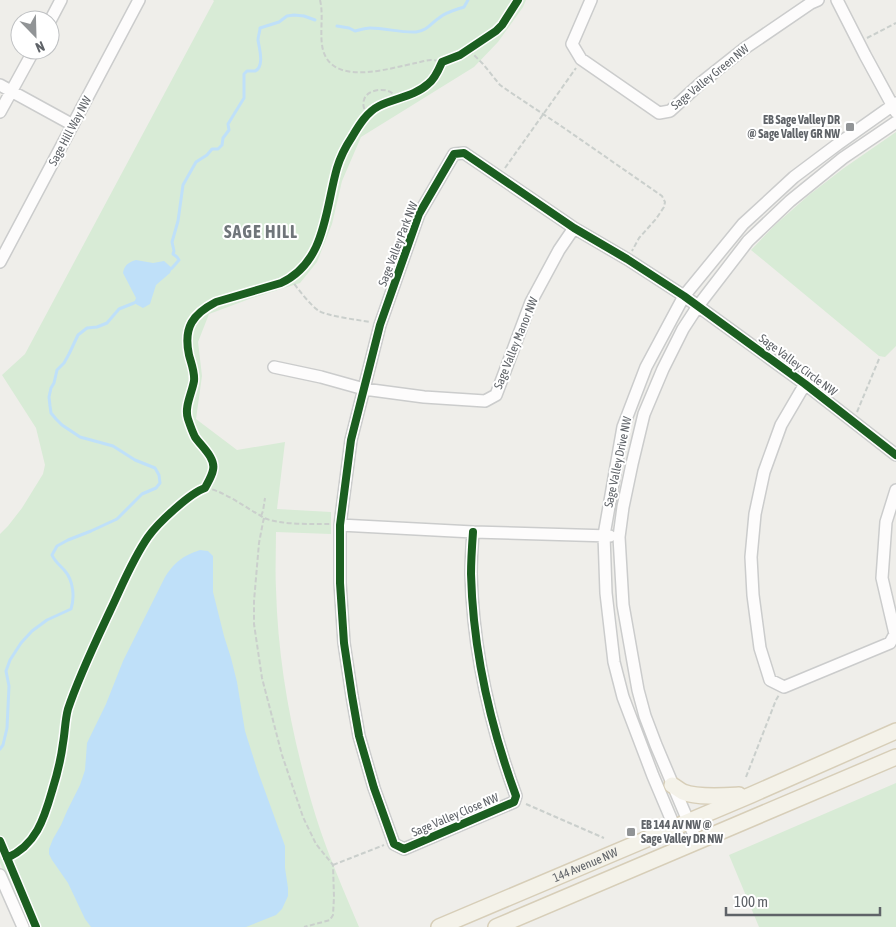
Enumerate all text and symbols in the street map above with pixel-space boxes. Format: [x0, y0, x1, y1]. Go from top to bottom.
north arrow [10, 10, 60, 60]
text: N [33, 38, 47, 56]
street label: Sage Valley Green NW [668, 41, 752, 113]
street label: Sage Hill Way NW [46, 94, 94, 168]
place label: EB Sage Valley DR @ Sage Valley GR NW [747, 113, 840, 141]
marker: EB Sage Valley DR @ Sage Valley GR NW [844, 121, 856, 133]
street label: Sage Valley Park NW [375, 200, 421, 288]
district label: SAGE HILL [224, 221, 298, 242]
street label: Sage Valley Manor NW [491, 295, 541, 391]
street label: Sage Valley Circle NW [756, 331, 840, 399]
street label: Sage Valley Drive NW [602, 415, 635, 509]
street label: Sage Valley Close NW [409, 790, 501, 840]
place label: EB 144 AV NW @ Sage Valley DR NW [641, 818, 723, 846]
marker: EB 144 AV NW @ Sage Valley DR NW [625, 826, 637, 838]
street label: 144 Avenue NW [551, 845, 620, 885]
scale bar [726, 884, 880, 916]
text: 100 m [734, 893, 768, 910]

